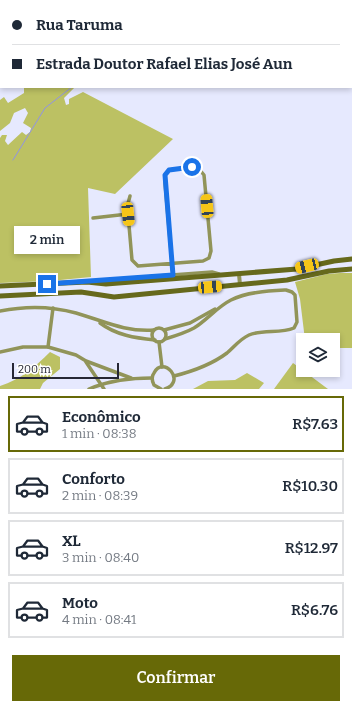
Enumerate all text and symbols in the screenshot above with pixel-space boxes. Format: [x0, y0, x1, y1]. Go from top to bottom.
text: Rua Taruma [36, 16, 123, 34]
text: Estrada Doutor Rafael Elias José Aun [36, 55, 292, 73]
route start [183, 158, 201, 176]
car [200, 194, 214, 218]
car [121, 201, 135, 227]
callout: 2 min [14, 226, 80, 254]
text: 2 min [30, 232, 64, 247]
car [294, 257, 320, 275]
route end [38, 275, 56, 293]
car [198, 280, 222, 294]
map controls [296, 333, 340, 377]
button: layers [296, 333, 340, 377]
scale bar [12, 361, 119, 380]
text: 200 m [18, 363, 51, 376]
icon: car [14, 406, 50, 442]
text: Econômico [62, 408, 141, 426]
text: R$7.63 [292, 415, 338, 433]
text: 1 min · 08:38 [62, 426, 136, 441]
icon: car [14, 468, 50, 504]
text: Conforto [62, 470, 125, 488]
text: R$10.30 [282, 477, 338, 495]
text: 2 min · 08:39 [62, 488, 138, 503]
icon: car [14, 530, 50, 566]
text: XL [62, 532, 81, 550]
text: R$12.97 [285, 539, 338, 557]
text: 3 min · 08:40 [62, 550, 139, 565]
icon: car [14, 592, 50, 628]
text: Moto [62, 594, 98, 612]
text: R$6.76 [291, 601, 338, 619]
text: 4 min · 08:41 [62, 612, 136, 627]
button: Confirmar [12, 655, 340, 701]

